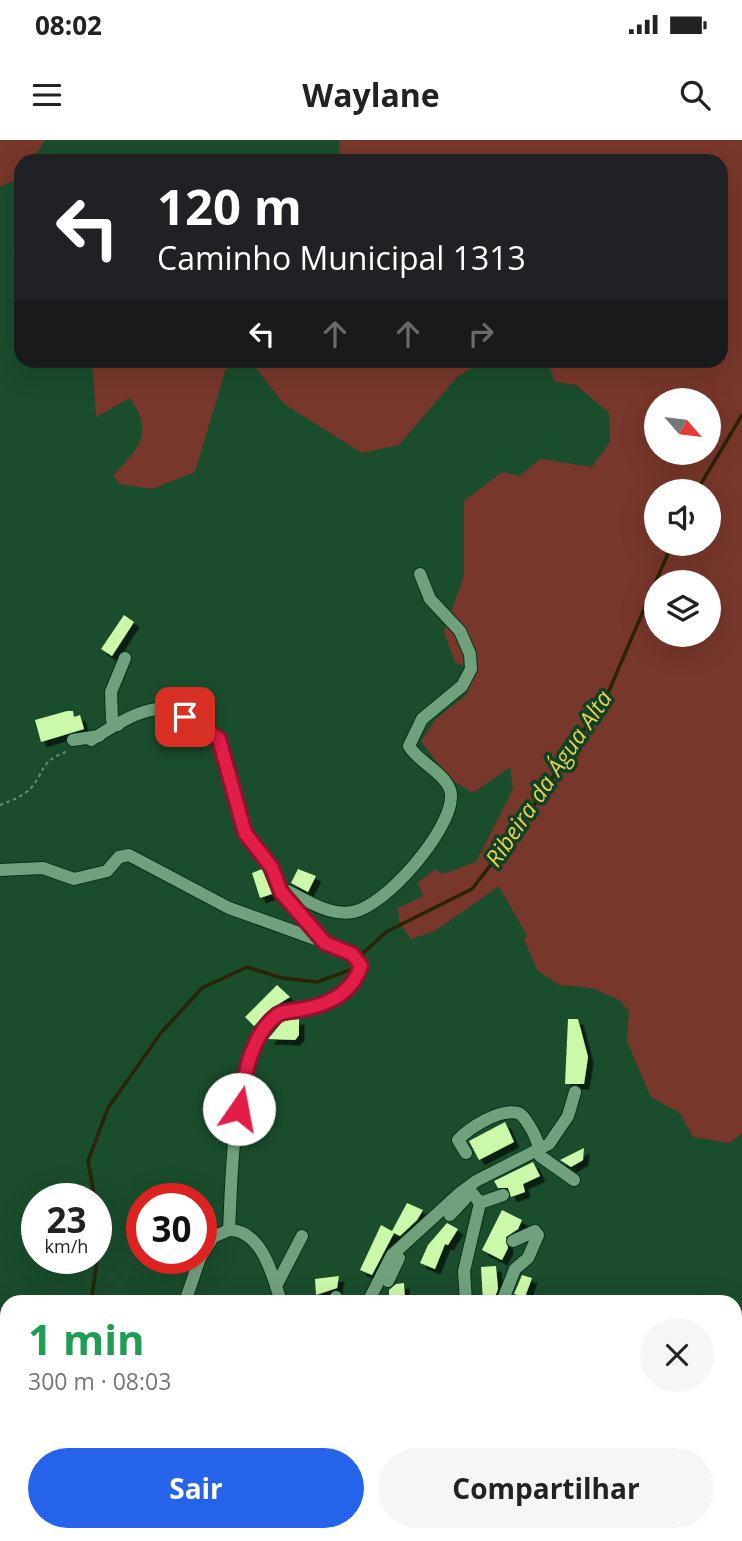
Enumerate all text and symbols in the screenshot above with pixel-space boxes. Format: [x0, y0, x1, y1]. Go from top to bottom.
text: 08:02 [35, 7, 102, 43]
text: Waylane [302, 73, 440, 116]
icon: menu [28, 76, 66, 114]
icon: search [676, 76, 714, 114]
text: 120 m [157, 173, 302, 239]
icon: left [42, 182, 133, 273]
text: Caminho Municipal 1313 [157, 236, 526, 279]
icon: left [243, 315, 281, 353]
icon: ahead [316, 315, 354, 353]
icon: ahead [389, 315, 427, 353]
icon: right [462, 315, 500, 353]
north arrow [644, 388, 721, 466]
map controls [644, 388, 721, 647]
button: sound [644, 479, 721, 556]
button: layers [644, 570, 721, 647]
water label: Ribeira da Água Alta [477, 684, 619, 872]
pin [155, 687, 215, 747]
icon: arrive [166, 698, 204, 736]
position arrow [202, 1072, 276, 1146]
speed limit sign: 30 [126, 1183, 217, 1274]
text: 23 [46, 1196, 87, 1243]
text: km/h [45, 1234, 88, 1258]
text: 1 min [28, 1310, 145, 1367]
button: close [640, 1318, 714, 1392]
text: 300 m · 08:03 [28, 1365, 171, 1397]
button: Sair [28, 1448, 364, 1528]
button: Compartilhar [378, 1448, 714, 1528]

